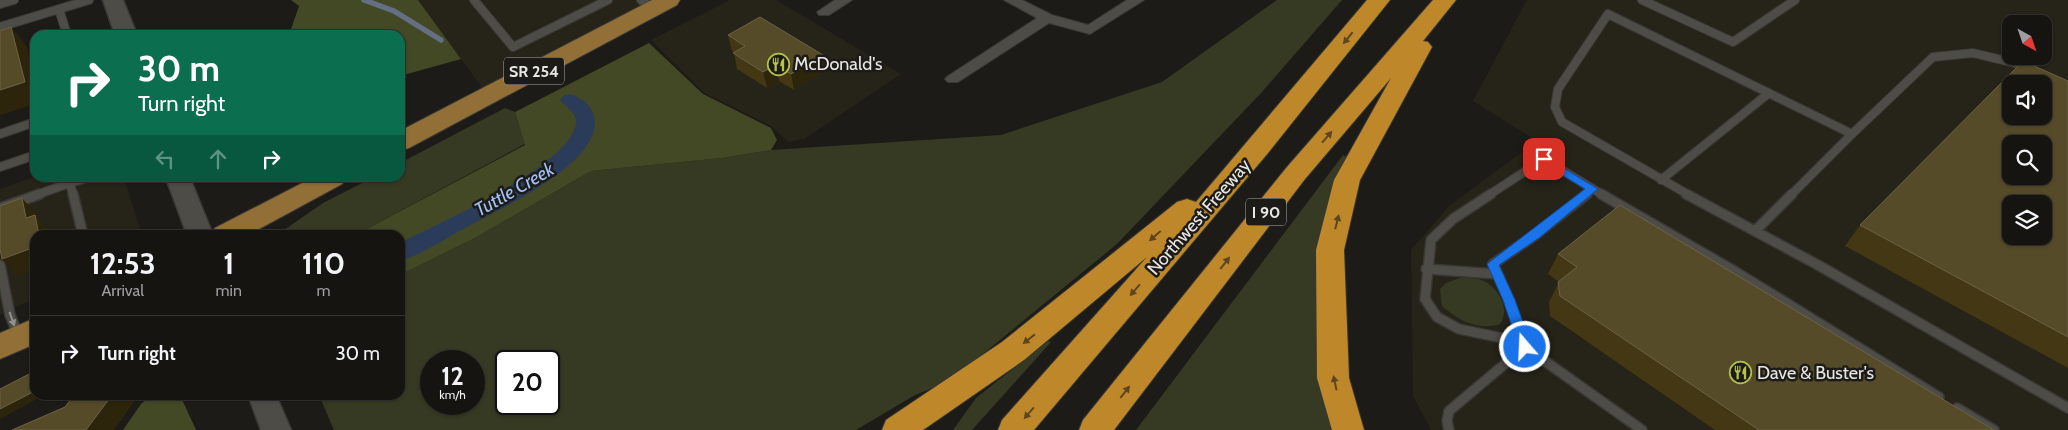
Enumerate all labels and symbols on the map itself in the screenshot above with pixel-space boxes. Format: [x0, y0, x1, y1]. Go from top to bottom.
north arrow [2002, 15, 2052, 65]
one-way arrow [1342, 31, 1353, 44]
restaurant icon: McDonald's [766, 52, 790, 76]
place label: McDonald's [794, 53, 882, 75]
road number: SR 254 [504, 58, 564, 84]
one-way arrow [1321, 131, 1333, 143]
pin [1523, 138, 1565, 180]
street label: Northwest Freeway [1143, 155, 1255, 279]
water label: Tuttle Creek [470, 157, 559, 221]
road number: I 90 [1246, 198, 1286, 226]
one-way arrow [1333, 214, 1341, 229]
one-way arrow [1150, 230, 1162, 242]
one-way arrow [1220, 257, 1231, 270]
one-way arrow [1130, 283, 1141, 296]
one-way arrow [9, 311, 16, 326]
position arrow [1498, 320, 1550, 372]
one-way arrow [1023, 333, 1036, 344]
speed limit sign: 20 [495, 350, 560, 415]
restaurant icon: Dave & Buster's [1729, 361, 1753, 385]
place label: Dave & Buster's [1757, 362, 1874, 384]
one-way arrow [1331, 375, 1339, 390]
one-way arrow [1120, 385, 1131, 398]
one-way arrow [1024, 407, 1035, 419]

